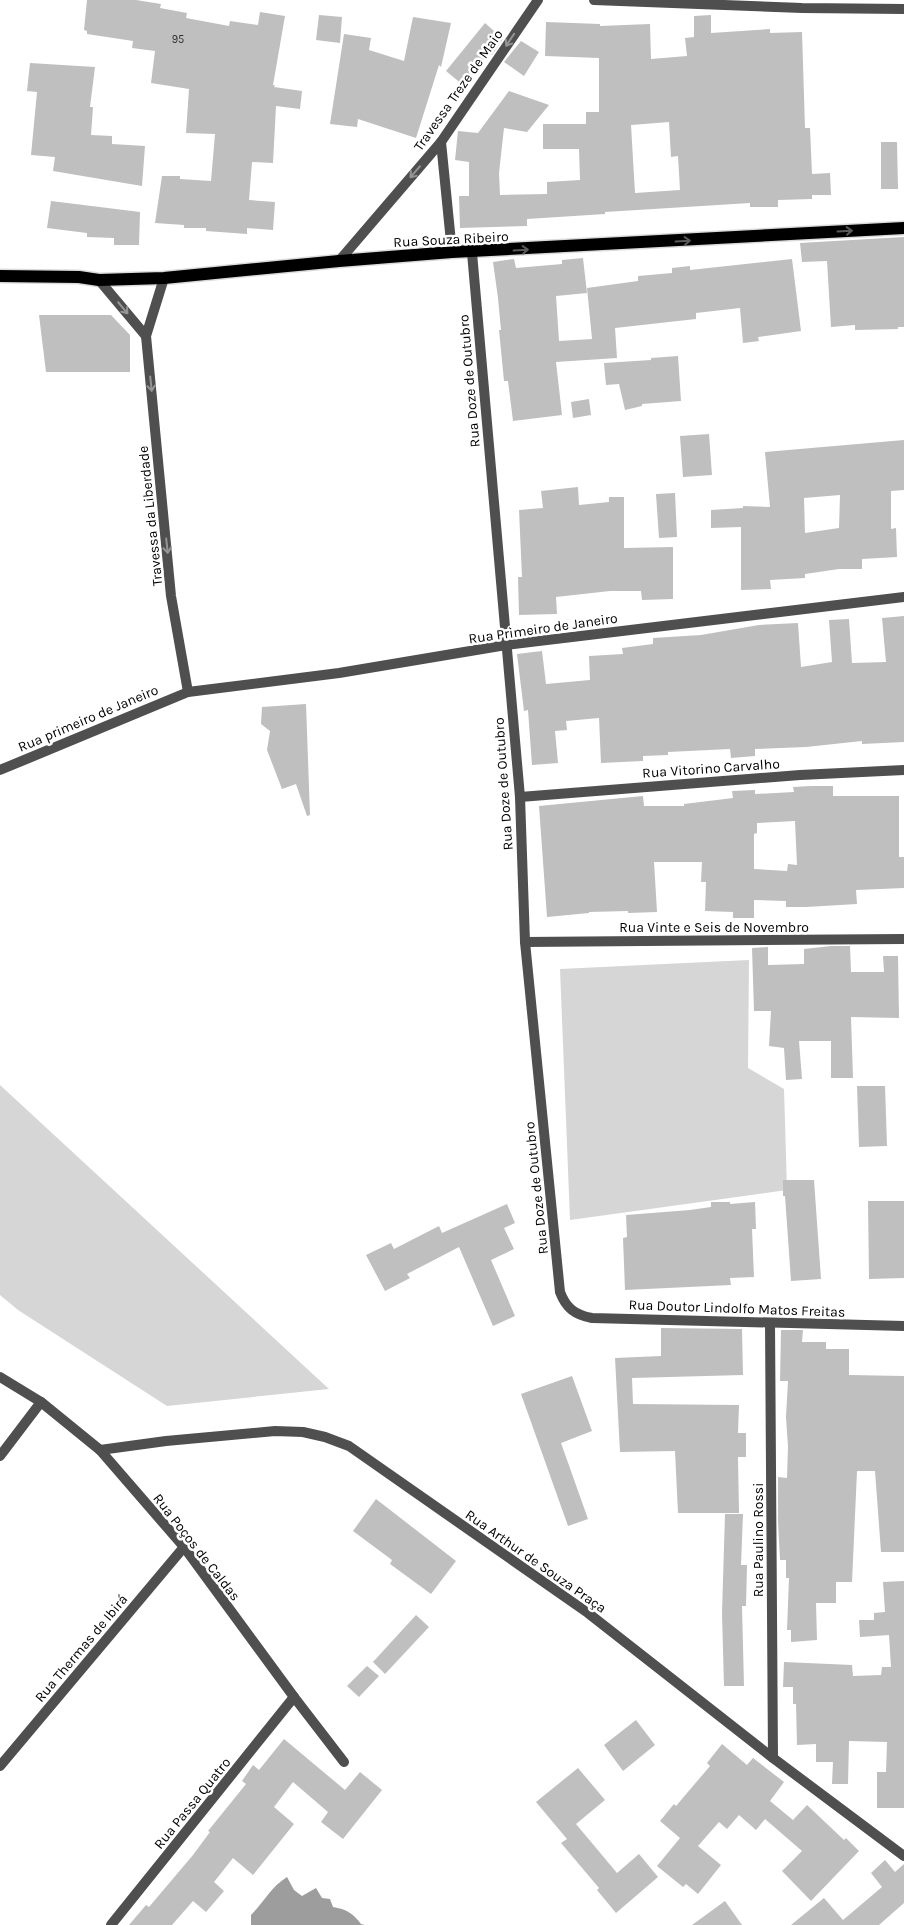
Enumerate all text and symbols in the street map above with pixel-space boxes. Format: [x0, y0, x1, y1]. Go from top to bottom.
street label: Travessa Treze de Maio [410, 26, 507, 154]
house number: 95 [172, 33, 184, 46]
one-way arrow [505, 33, 515, 47]
one-way arrow [410, 165, 421, 178]
one-way arrow [837, 227, 853, 236]
street label: Rua Souza Ribeiro [393, 228, 509, 251]
one-way arrow [675, 236, 691, 245]
one-way arrow [513, 245, 529, 254]
one-way arrow [117, 301, 128, 314]
street label: Rua Doze de Outubro [455, 314, 484, 448]
one-way arrow [146, 376, 156, 392]
street label: Travessa da Liberdade [135, 445, 166, 587]
one-way arrow [162, 538, 171, 554]
street label: Rua Primeiro de Janeiro [467, 610, 619, 647]
street label: Rua primeiro de Janeiro [16, 681, 161, 756]
street label: Rua Doze de Outubro [490, 717, 517, 851]
street label: Rua Vitorino Carvalho [642, 755, 780, 782]
street label: Rua Vinte e Seis de Novembro [619, 919, 809, 936]
street label: Rua Doze de Outubro [521, 1121, 552, 1255]
street label: Rua Doutor Lindolfo Matos Freitas [628, 1296, 846, 1321]
street label: Rua Paulino Rossi [750, 1483, 767, 1597]
street label: Rua Poços de Caldas [149, 1490, 244, 1604]
street label: Rua Arthur de Souza Praça [462, 1506, 610, 1617]
street label: Rua Thermas de Ibirá [31, 1591, 131, 1706]
street label: Rua Passa Quatro [150, 1754, 234, 1852]

